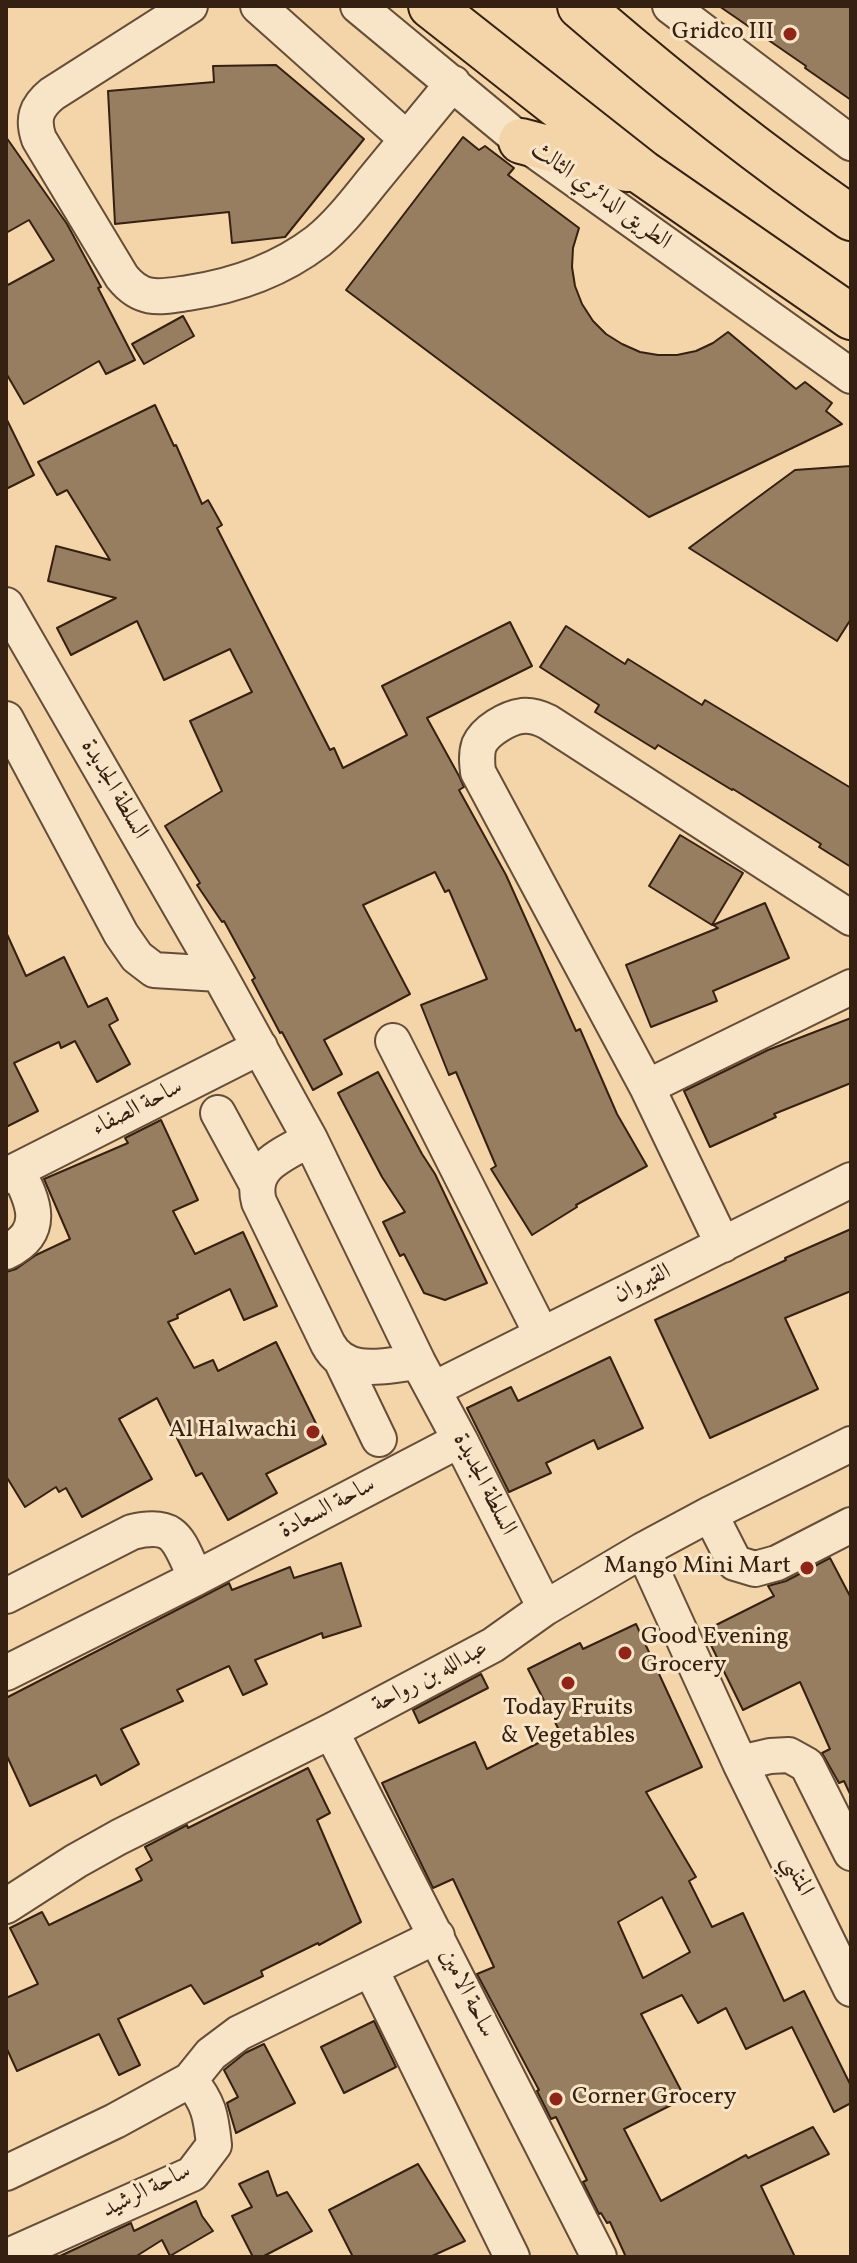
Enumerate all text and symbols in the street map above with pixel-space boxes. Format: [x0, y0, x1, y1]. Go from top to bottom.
place label: Gridco III [672, 20, 774, 48]
marker: Gridco III [781, 25, 799, 43]
street label: الطريق الدائري الثالث [524, 136, 676, 258]
street label: السلطة الجديدة [73, 735, 153, 845]
street label: ساحة الصفاء [88, 1074, 188, 1144]
street label: القيروان [610, 1259, 676, 1311]
place label: Al Halwachi [169, 1418, 297, 1446]
marker: Al Halwachi [304, 1423, 322, 1441]
street label: السلطة الجديدة [445, 1429, 521, 1541]
street label: ساحة السعادة [275, 1472, 381, 1546]
place label: Mango Mini Mart [604, 1554, 791, 1582]
marker: Mango Mini Mart [798, 1559, 816, 1577]
place label: Good Evening Grocery [641, 1625, 789, 1681]
street label: عبدالله بن رواحة [368, 1635, 494, 1721]
marker: Good Evening Grocery [616, 1644, 634, 1662]
marker: Today Fruits & Vegetables [559, 1674, 577, 1692]
place label: Today Fruits & Vegetables [501, 1696, 635, 1752]
street label: المتنبي [774, 1850, 818, 1902]
street label: ساحة الامين [431, 1945, 501, 2043]
place label: Corner Grocery [572, 2085, 737, 2113]
marker: Corner Grocery [547, 2090, 565, 2108]
street label: ساحة الرشيد [98, 2158, 196, 2226]

